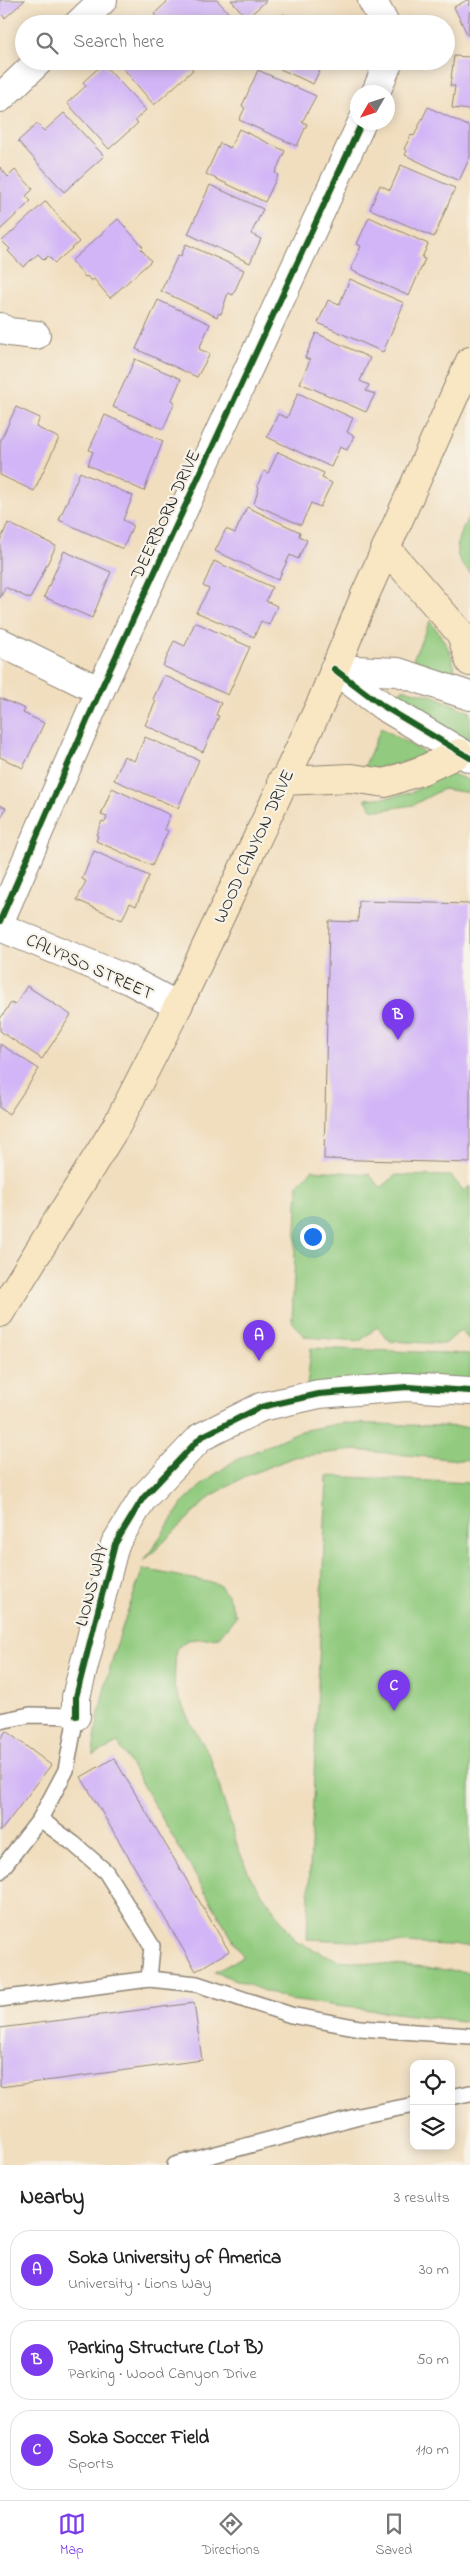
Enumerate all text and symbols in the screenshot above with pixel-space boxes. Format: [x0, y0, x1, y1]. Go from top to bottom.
search box [15, 15, 455, 70]
icon: search [33, 29, 61, 57]
text: Search here [73, 29, 164, 56]
north arrow [350, 85, 395, 130]
street label: DEERBORN DRIVE [125, 446, 208, 585]
street label: WOOD CANYON DRIVE [208, 766, 302, 928]
street label: CALYPSO STREET [21, 928, 157, 1008]
pin: B [382, 999, 414, 1040]
your location [300, 1224, 326, 1250]
pin: A [243, 1320, 275, 1361]
street label: LIONS WAY [69, 1541, 117, 1630]
pin: C [378, 1670, 410, 1711]
map controls [410, 2060, 455, 2150]
button: locate [410, 2060, 455, 2105]
button: layers [410, 2105, 455, 2150]
text: Nearby [20, 2183, 84, 2213]
text: 3 results [394, 2186, 450, 2210]
text: Soka University of America [68, 2245, 281, 2272]
text: A [32, 2258, 42, 2282]
text: 30 m [419, 2258, 449, 2282]
text: University · Lions Way [68, 2272, 211, 2296]
text: Parking Structure (Lot B) [68, 2335, 263, 2362]
text: B [32, 2348, 42, 2372]
text: 50 m [417, 2348, 449, 2372]
text: Parking · Wood Canyon Drive [68, 2362, 257, 2386]
text: Soka Soccer Field [68, 2425, 209, 2452]
text: C [33, 2438, 41, 2462]
text: 110 m [415, 2438, 449, 2462]
text: Sports [68, 2452, 114, 2476]
tab: Map [58, 2510, 86, 2561]
tab: Directions [202, 2510, 260, 2561]
tab: Saved [376, 2510, 412, 2561]

